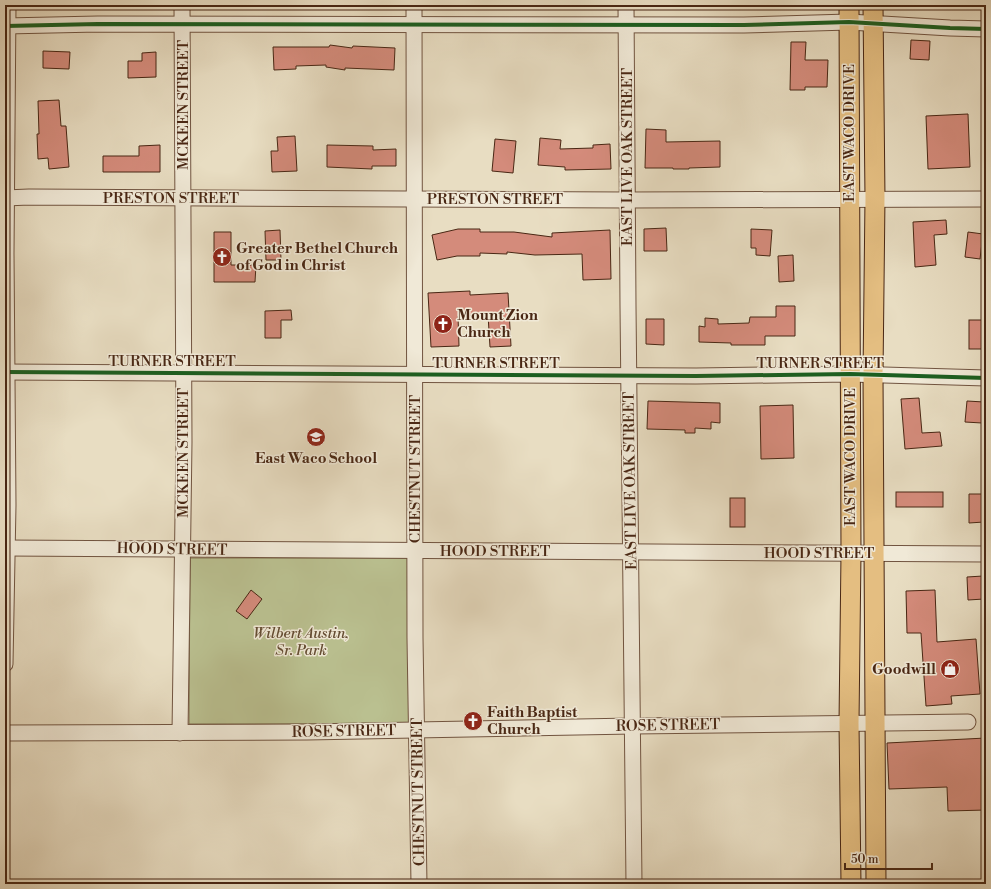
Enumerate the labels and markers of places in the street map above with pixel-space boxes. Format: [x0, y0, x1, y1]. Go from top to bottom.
place label: Greater Bethel Church of God in Christ [236, 239, 399, 275]
church icon: Greater Bethel Church of God in Christ [211, 246, 233, 268]
place label: Mount Zion Church [457, 306, 539, 342]
church icon: Mount Zion Church [432, 313, 454, 335]
school or university icon: East Waco School [305, 426, 327, 448]
place label: East Waco School [255, 449, 377, 468]
shop icon: Goodwill [939, 658, 961, 680]
place label: Goodwill [872, 660, 936, 679]
place label: Faith Baptist Church [487, 703, 578, 739]
church icon: Faith Baptist Church [462, 710, 484, 732]

